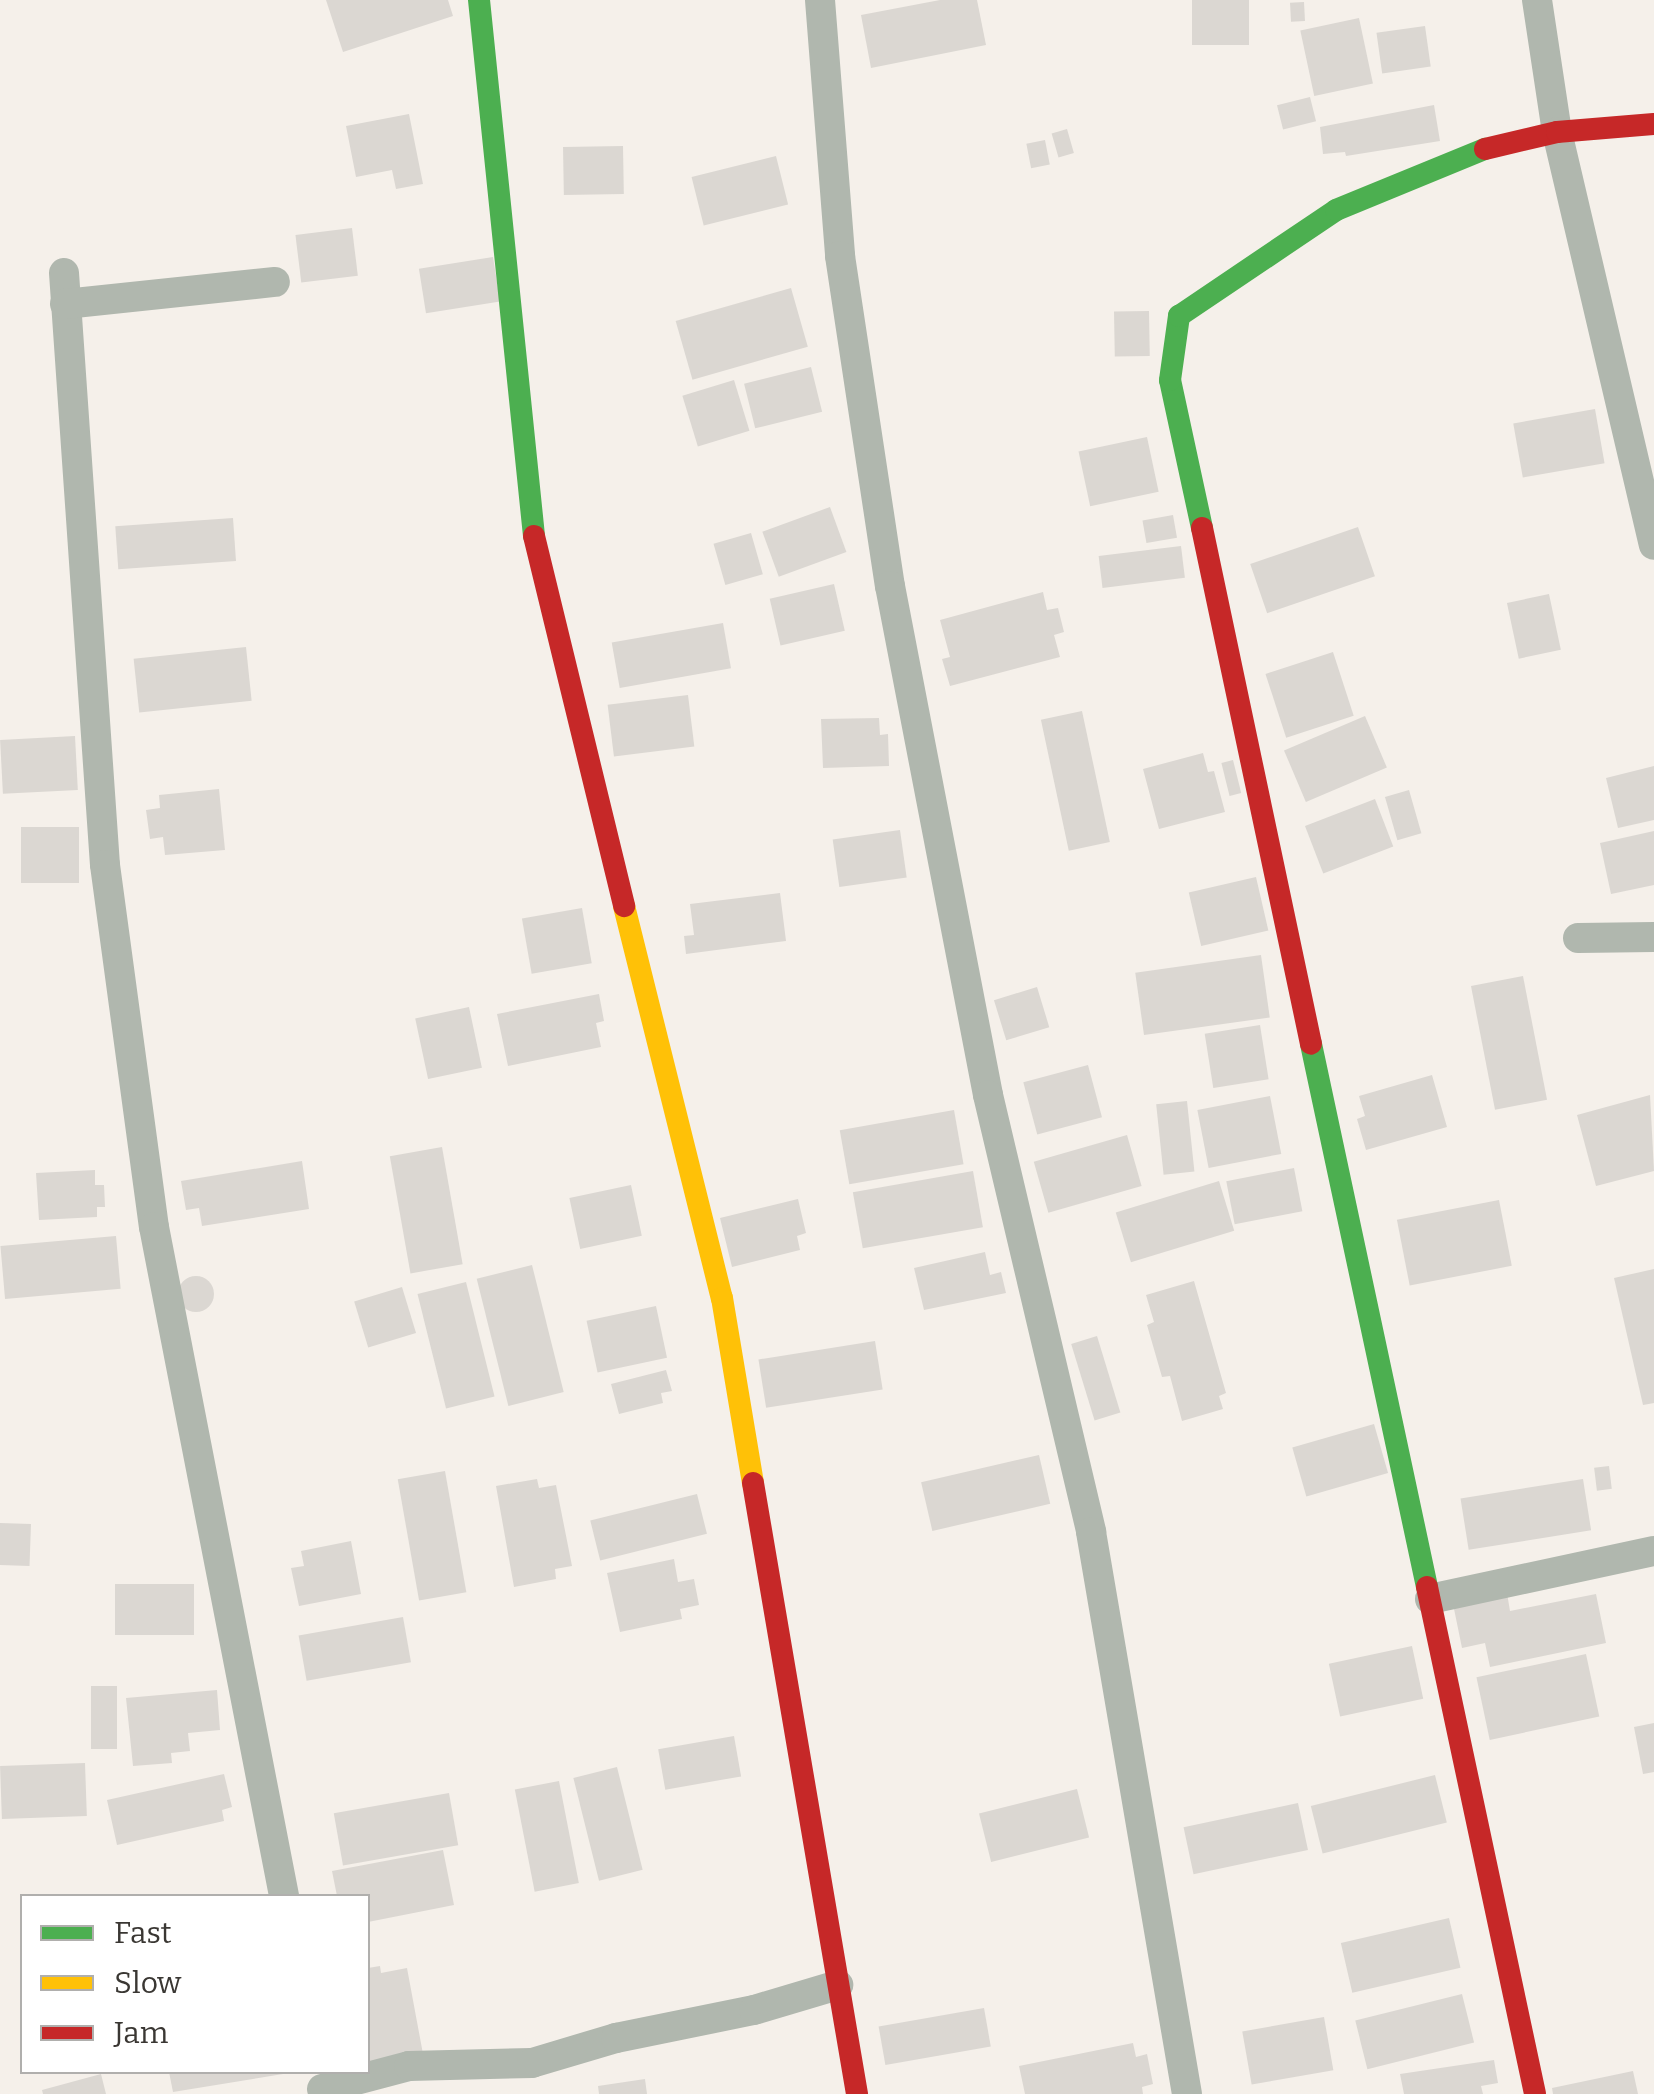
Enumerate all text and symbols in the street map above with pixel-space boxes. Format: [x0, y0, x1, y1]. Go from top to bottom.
legend [20, 1894, 370, 2074]
text: Fast [114, 1915, 172, 1951]
text: Slow [114, 1965, 181, 2001]
text: Jam [114, 2015, 168, 2051]

